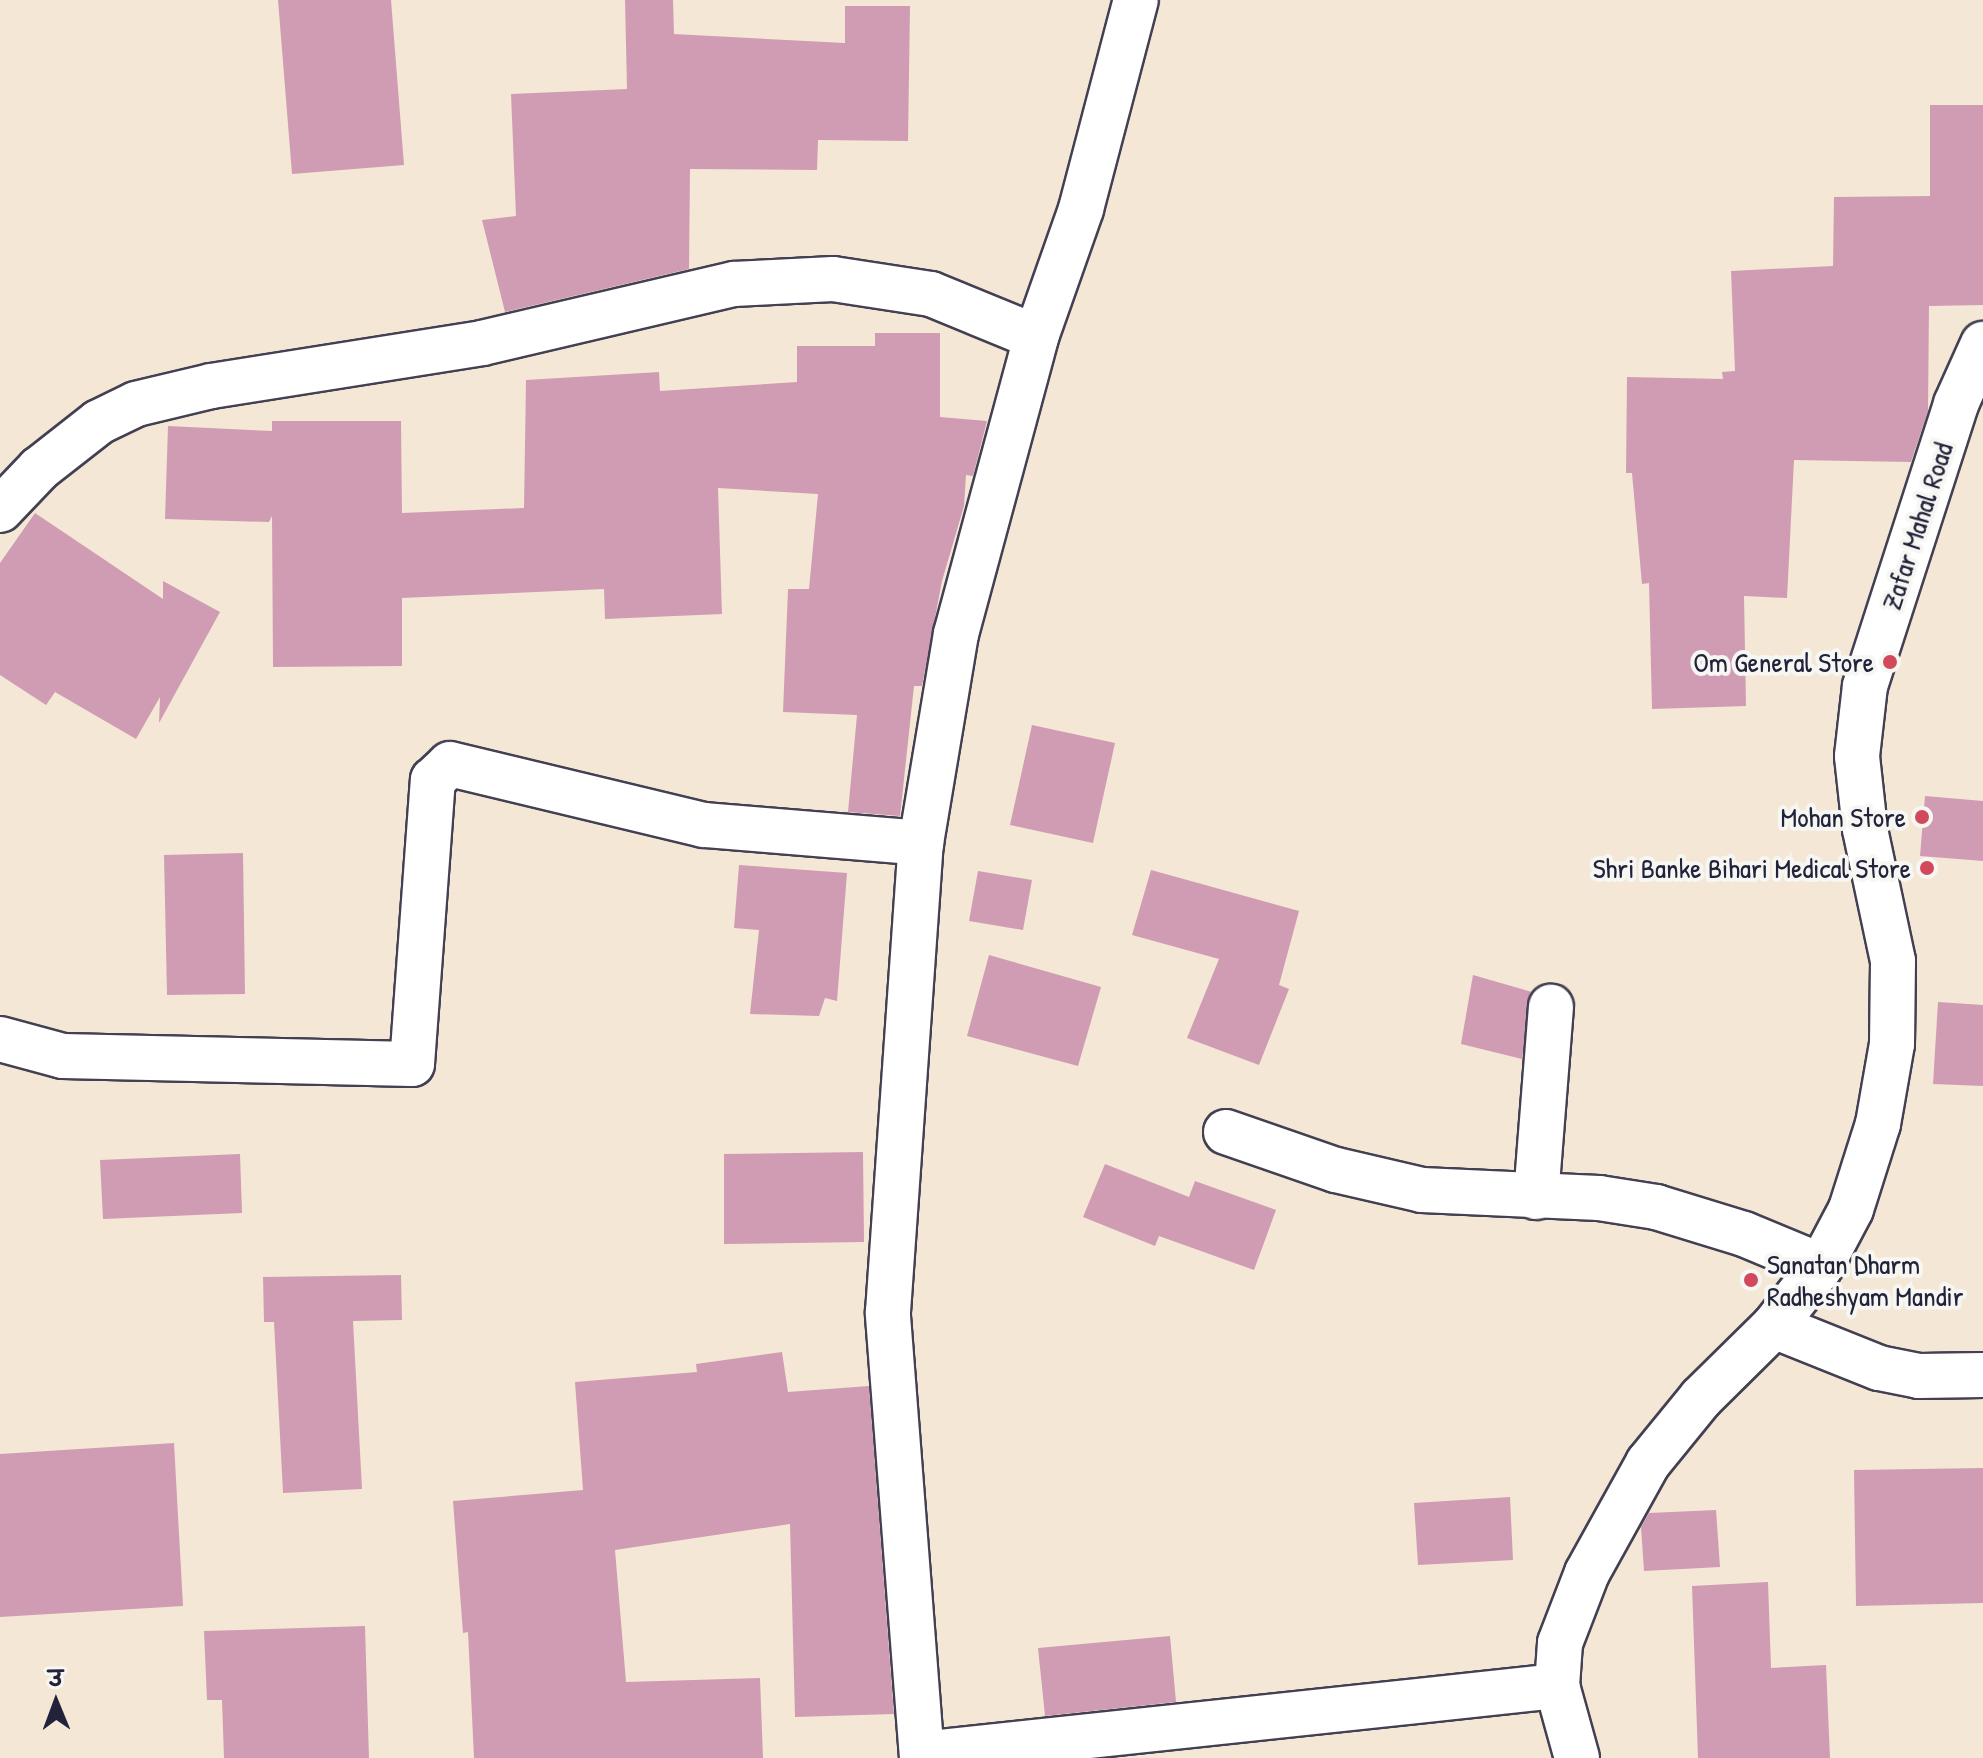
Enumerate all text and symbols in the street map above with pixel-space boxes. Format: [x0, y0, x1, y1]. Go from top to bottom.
street label: Zafar Mahal Road [1874, 438, 1960, 614]
place label: Om General Store [1693, 645, 1874, 679]
marker: Om General Store [1881, 653, 1899, 671]
place label: Mohan Store [1781, 800, 1906, 834]
marker: Mohan Store [1913, 808, 1931, 826]
place label: Shri Banke Bihari Medical Store [1593, 851, 1911, 885]
marker: Shri Banke Bihari Medical Store [1918, 859, 1936, 877]
place label: Sanatan Dharm Radheshyam Mandir [1767, 1247, 1964, 1313]
marker: Sanatan Dharm Radheshyam Mandir [1742, 1271, 1760, 1289]
north arrow [16, 1662, 96, 1742]
text: उ [48, 1663, 63, 1693]

